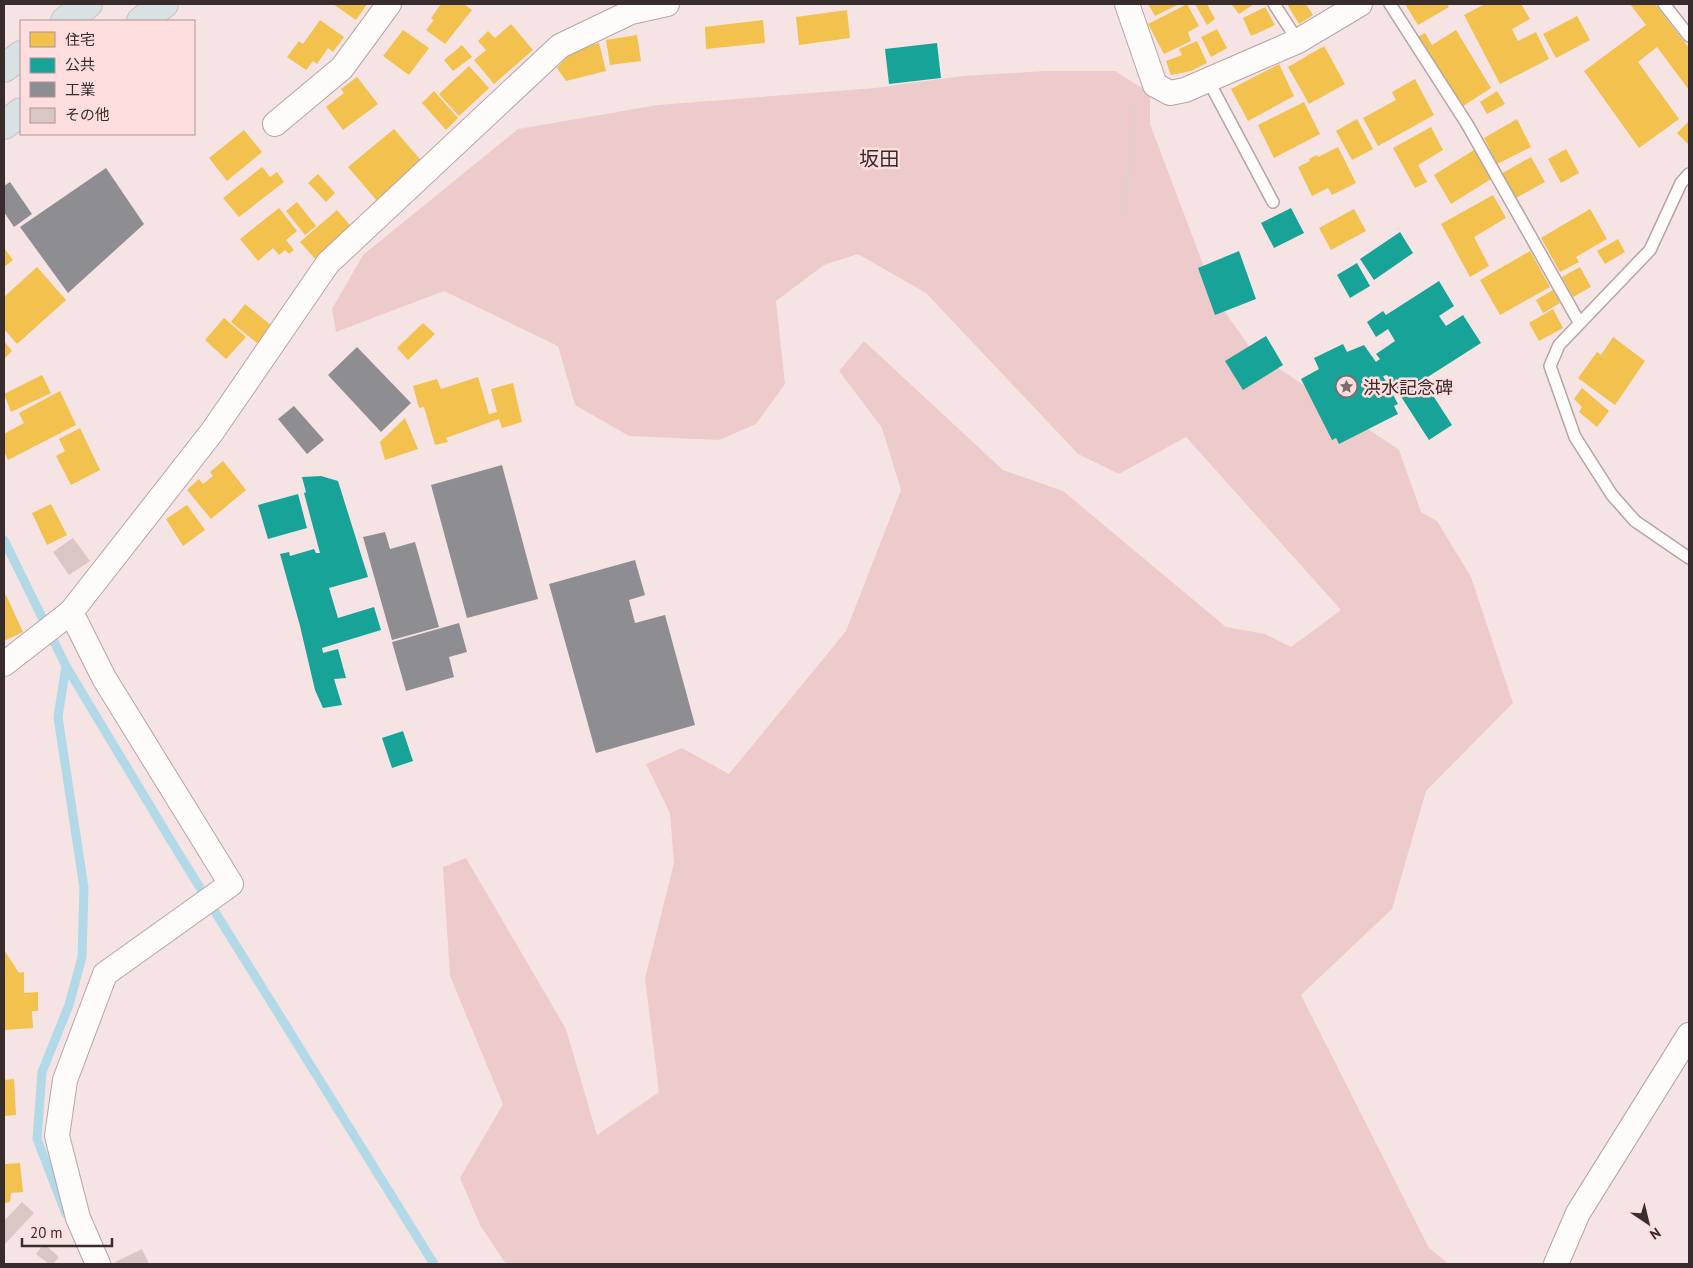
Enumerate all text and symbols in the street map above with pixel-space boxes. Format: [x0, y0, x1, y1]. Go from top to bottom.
legend [20, 20, 195, 135]
text: 住宅 [65, 30, 95, 49]
text: 公共 [65, 55, 95, 74]
text: 工業 [65, 80, 95, 99]
text: その他 [65, 105, 110, 124]
district label: 坂田 [859, 146, 899, 172]
place icon: 洪水記念碑 [1335, 375, 1359, 399]
place label: 洪水記念碑 [1363, 376, 1453, 399]
north arrow [1623, 1198, 1673, 1248]
scale bar [22, 1216, 112, 1248]
text: 20 m [30, 1223, 63, 1242]
text: N [1647, 1224, 1664, 1244]

